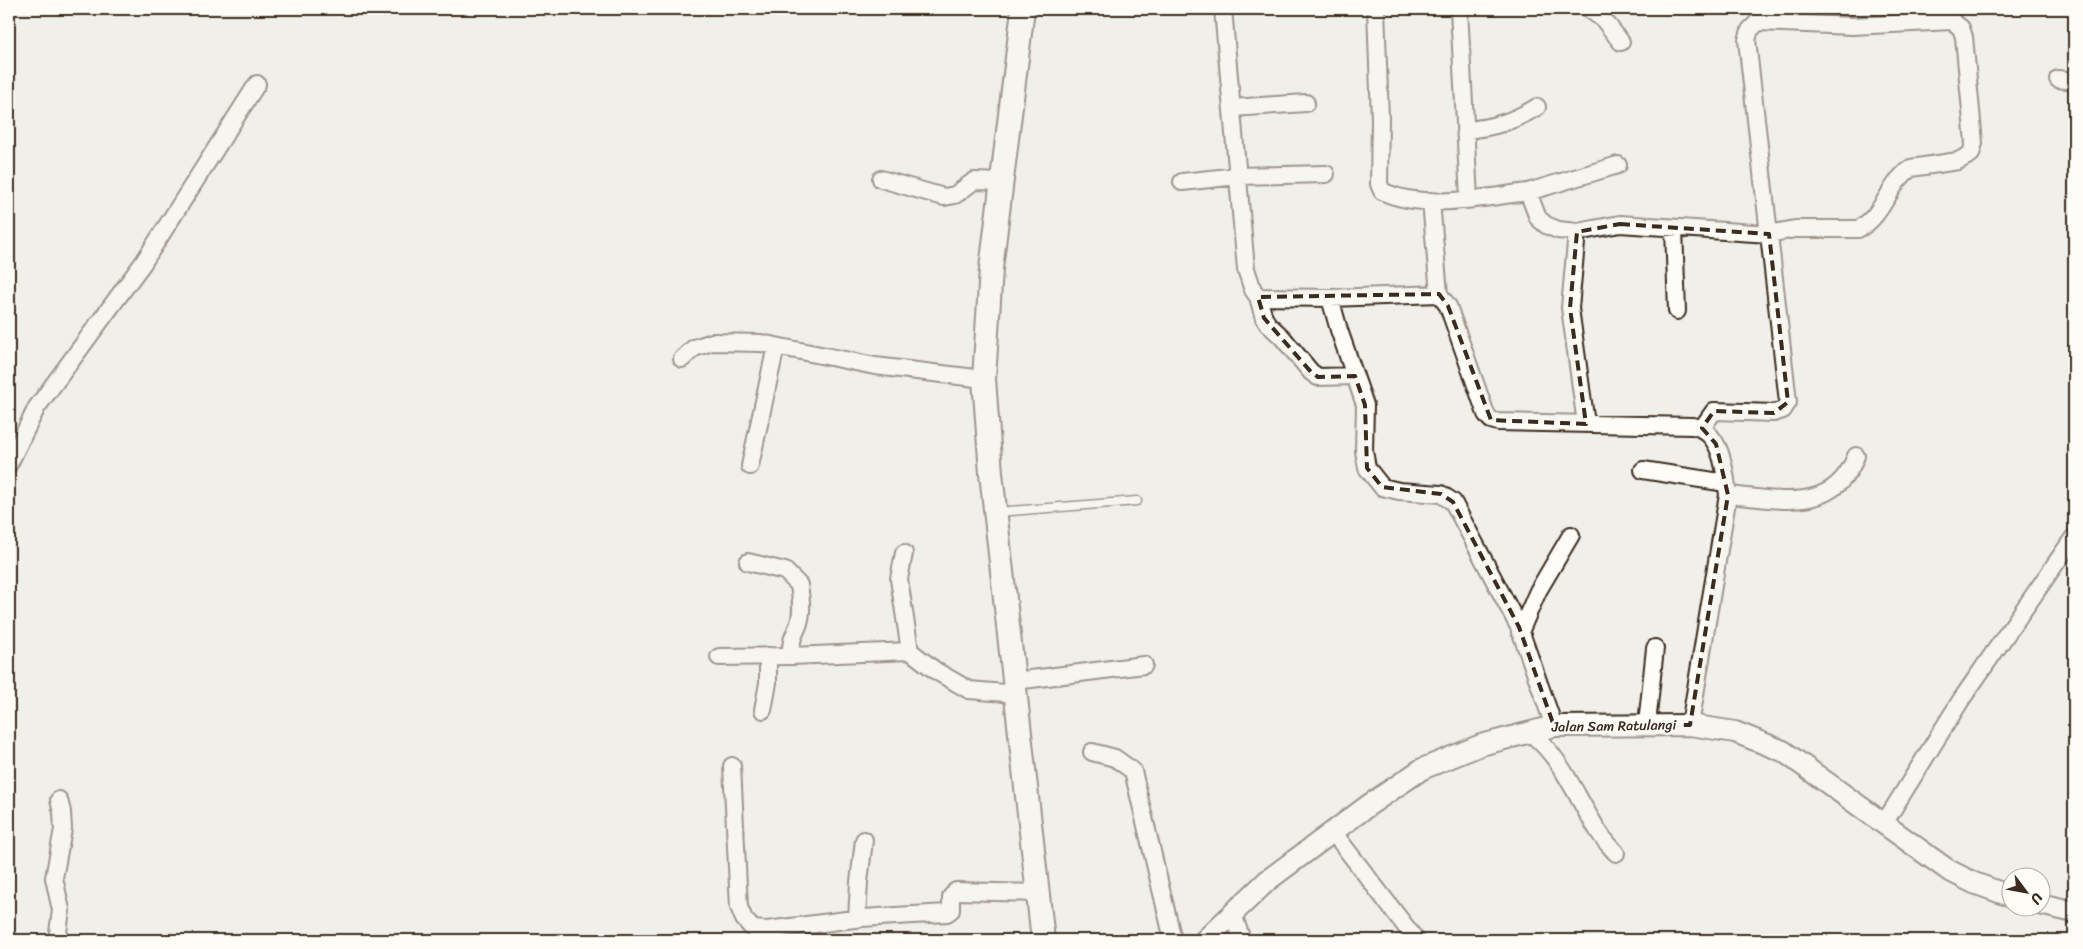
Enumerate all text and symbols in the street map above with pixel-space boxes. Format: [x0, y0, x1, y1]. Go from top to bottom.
street label: Jalan Sam Ratulangi [1551, 712, 1678, 740]
north arrow [2000, 866, 2050, 916]
text: U [2023, 888, 2050, 910]

